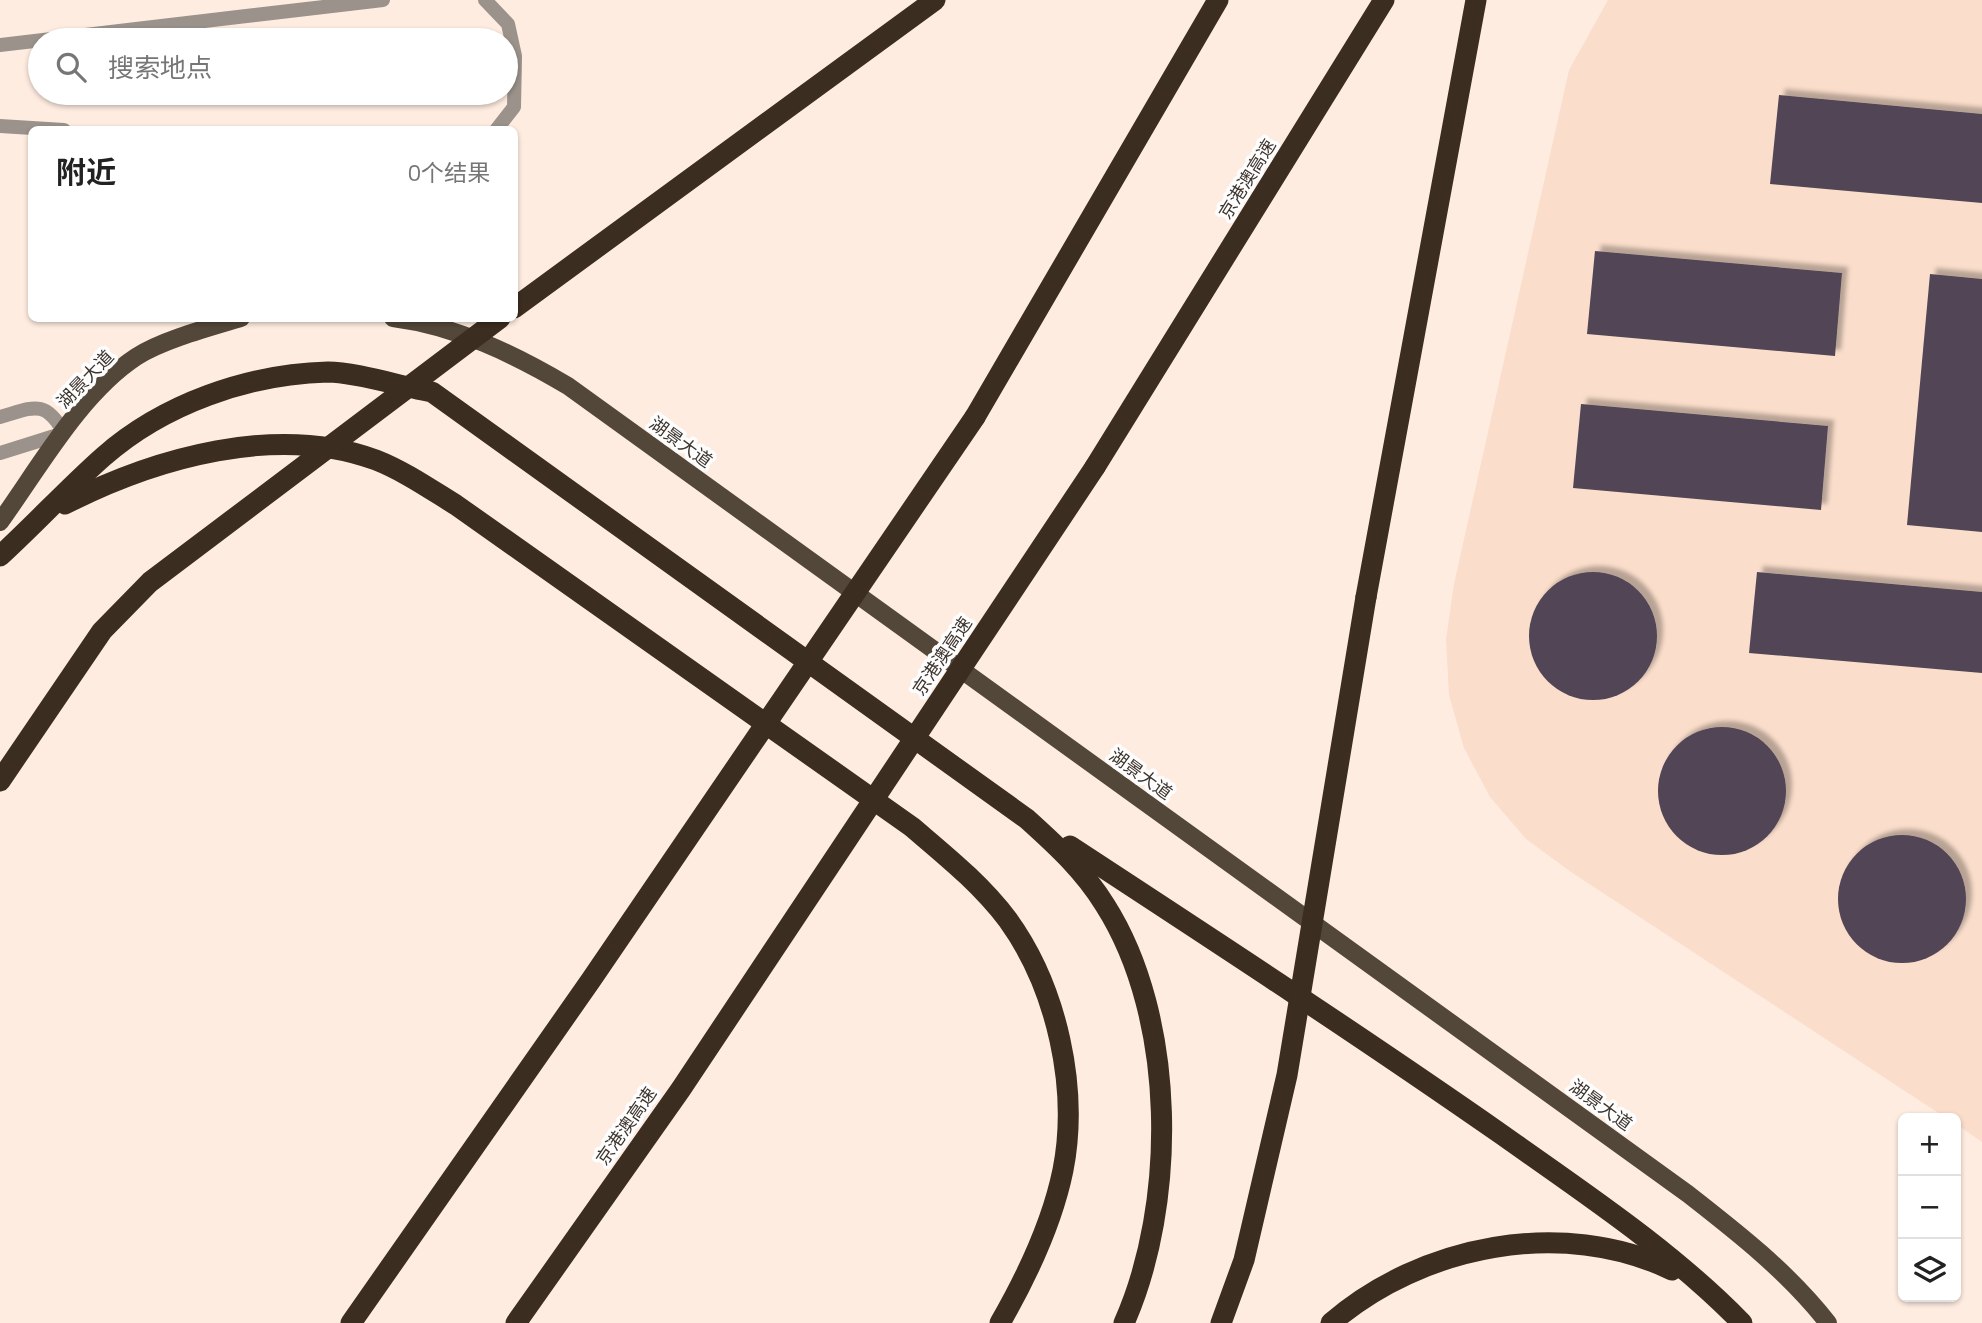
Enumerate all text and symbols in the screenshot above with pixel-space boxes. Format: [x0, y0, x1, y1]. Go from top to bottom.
search box [28, 28, 518, 105]
icon: search [52, 48, 90, 86]
text: 搜索地点 [108, 48, 212, 87]
street label: 京港澳高速 [1212, 134, 1282, 224]
text: 附近 [56, 149, 116, 195]
text: 0个结果 [408, 155, 490, 190]
street label: 湖景大道 [50, 344, 120, 414]
street label: 湖景大道 [644, 410, 718, 474]
street label: 京港澳高速 [906, 611, 978, 701]
street label: 湖景大道 [1104, 742, 1178, 806]
street label: 湖景大道 [1564, 1073, 1638, 1137]
street label: 京港澳高速 [589, 1081, 663, 1171]
map controls [1898, 1113, 1961, 1302]
button: + [1898, 1113, 1961, 1176]
button: − [1898, 1176, 1961, 1239]
button: layers [1898, 1239, 1961, 1302]

